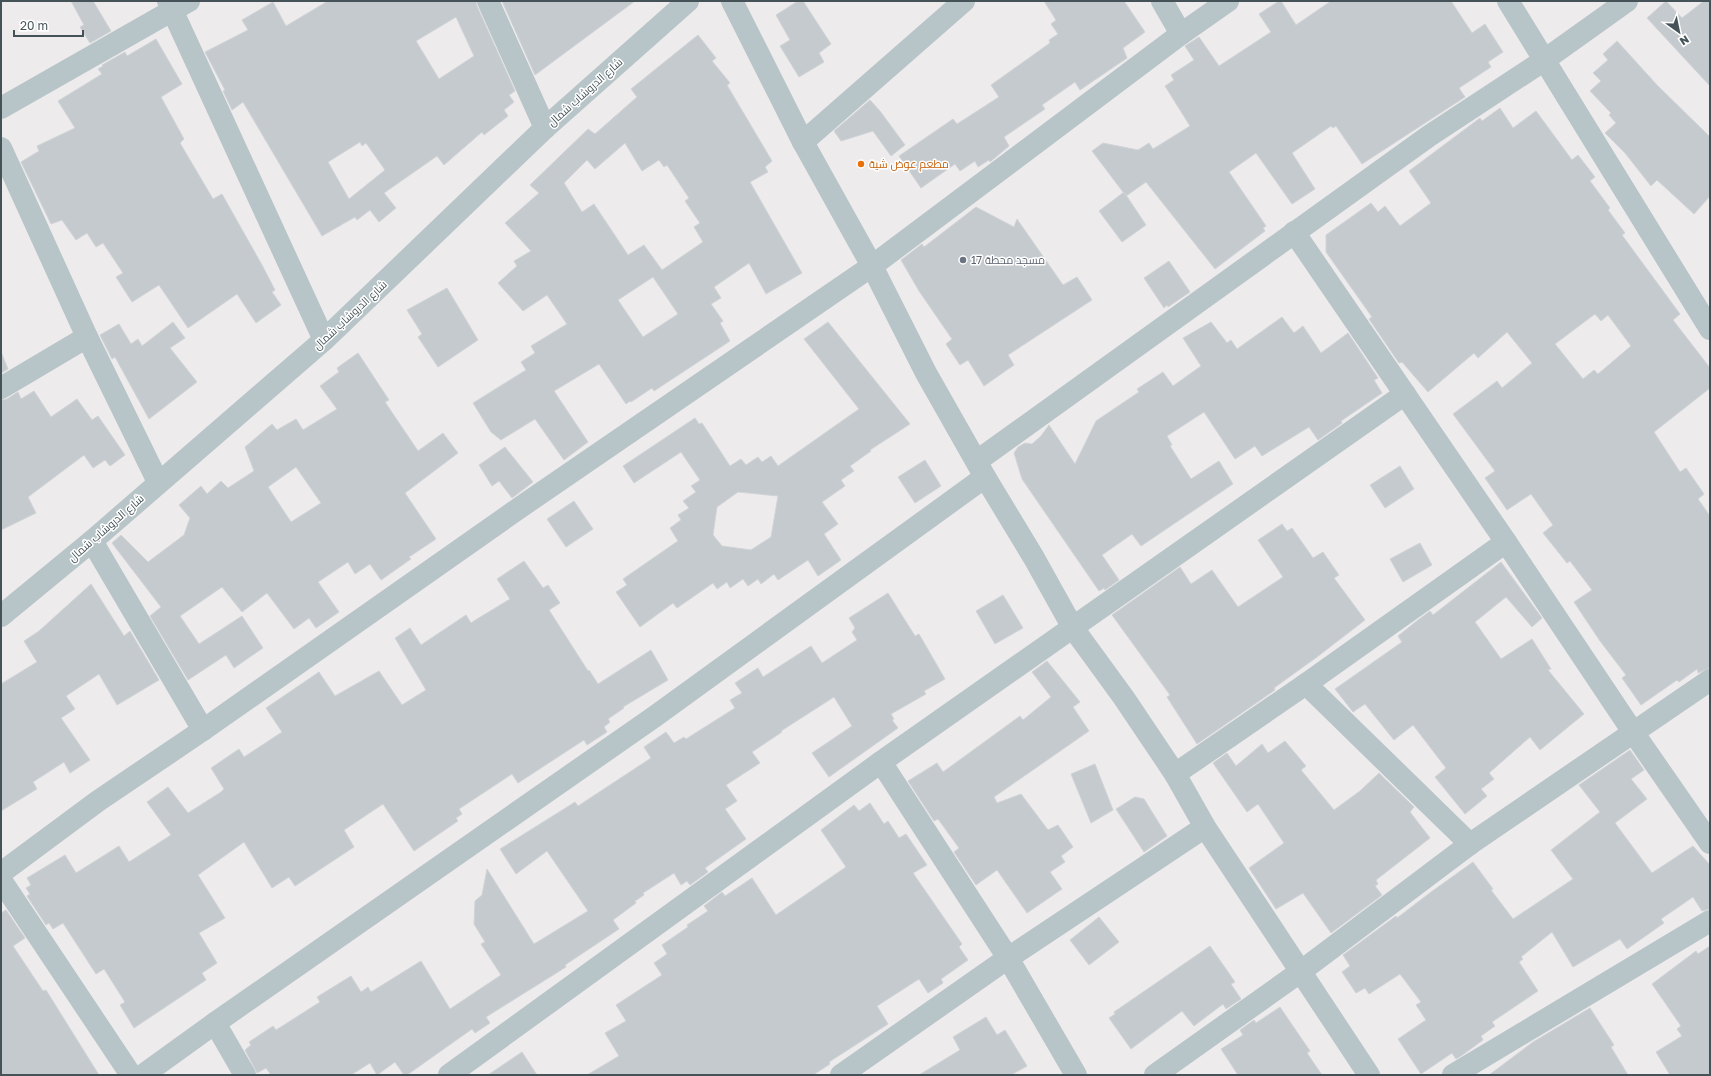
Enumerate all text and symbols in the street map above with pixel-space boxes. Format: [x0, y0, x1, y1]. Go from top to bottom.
scale bar [14, 12, 83, 38]
north arrow [1659, 12, 1699, 52]
text: 20 m [20, 18, 48, 33]
text: N [1678, 33, 1692, 49]
street label: شارع الدروشاب شمال [545, 55, 626, 130]
place label: مطعم عوض شية [869, 157, 949, 172]
marker: مطعم عوض شية [856, 159, 866, 169]
place label: مسجد محطة 17 [971, 253, 1045, 266]
marker: مسجد محطة 17 [958, 255, 968, 265]
street label: شارع الدروشاب شمال [310, 277, 390, 353]
street label: شارع الدروشاب شمال [65, 491, 147, 565]

